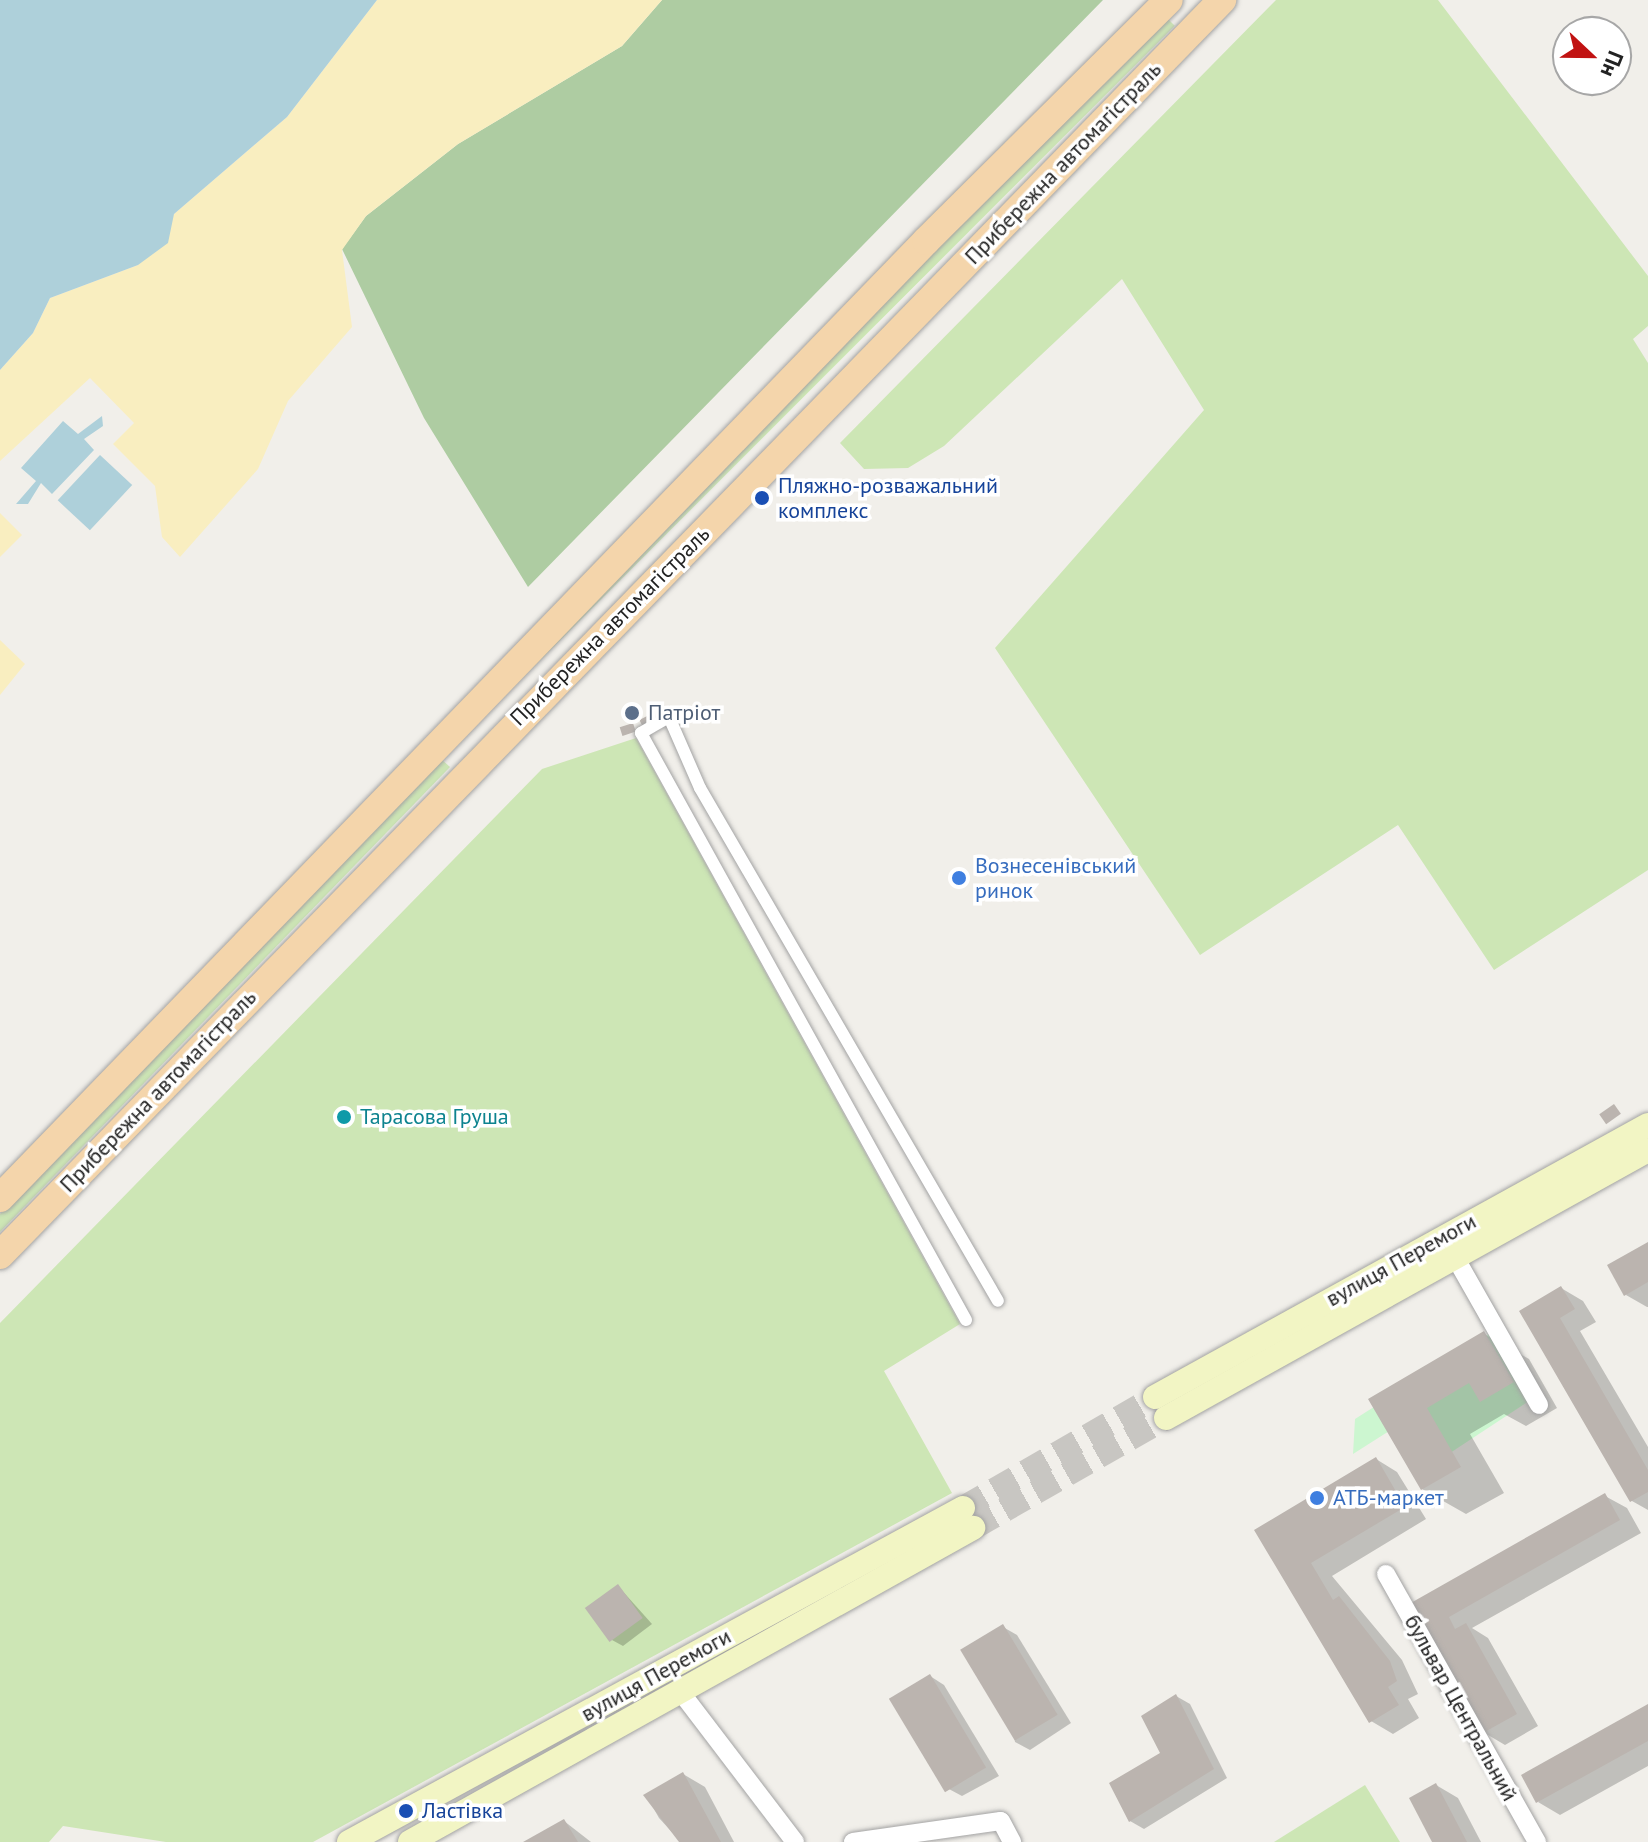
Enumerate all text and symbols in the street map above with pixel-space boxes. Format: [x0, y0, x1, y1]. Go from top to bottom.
north arrow [1552, 16, 1632, 96]
text: Пн [1595, 47, 1630, 81]
street label: Прибережна автомагістраль [959, 56, 1167, 270]
place label: Пляжно-розважальний комплекс [778, 472, 998, 524]
marker: Пляжно-розважальний комплекс [753, 489, 771, 507]
street label: Прибережна автомагістраль [505, 521, 715, 731]
place label: Патріот [648, 700, 720, 726]
marker: Патріот [623, 704, 641, 722]
place label: Вознесенівський ринок [975, 852, 1136, 904]
marker: Вознесенівський ринок [950, 869, 968, 887]
street label: Прибережна автомагістраль [54, 984, 262, 1198]
place label: Тарасова Груша [360, 1104, 509, 1130]
marker: Тарасова Груша [335, 1108, 353, 1126]
street label: вулиця Перемоги [1321, 1208, 1481, 1312]
place label: АТБ-маркет [1333, 1485, 1444, 1511]
marker: АТБ-маркет [1308, 1489, 1326, 1507]
street label: бульвар Центральний [1399, 1610, 1523, 1806]
street label: вулиця Перемоги [576, 1623, 736, 1727]
place label: Ластівка [422, 1798, 503, 1824]
marker: Ластівка [397, 1802, 415, 1820]

